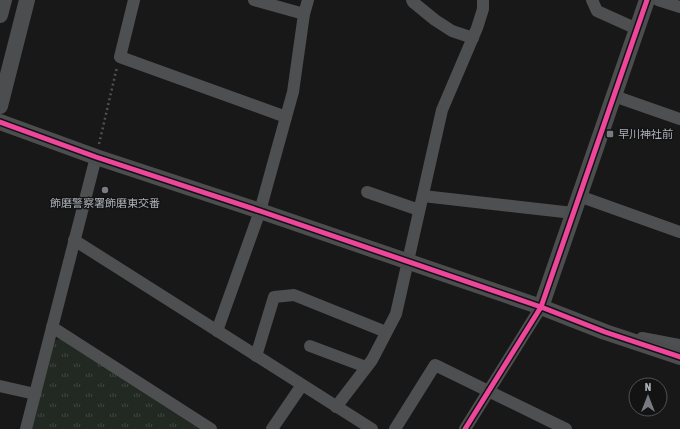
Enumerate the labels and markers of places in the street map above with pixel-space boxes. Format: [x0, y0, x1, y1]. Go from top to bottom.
place label: 早川神社前 [618, 128, 673, 140]
marker: 早川神社前 [605, 129, 615, 139]
marker: 飾磨警察署飾磨東交番 [100, 185, 110, 195]
place label: 飾磨警察署飾磨東交番 [50, 197, 160, 209]

